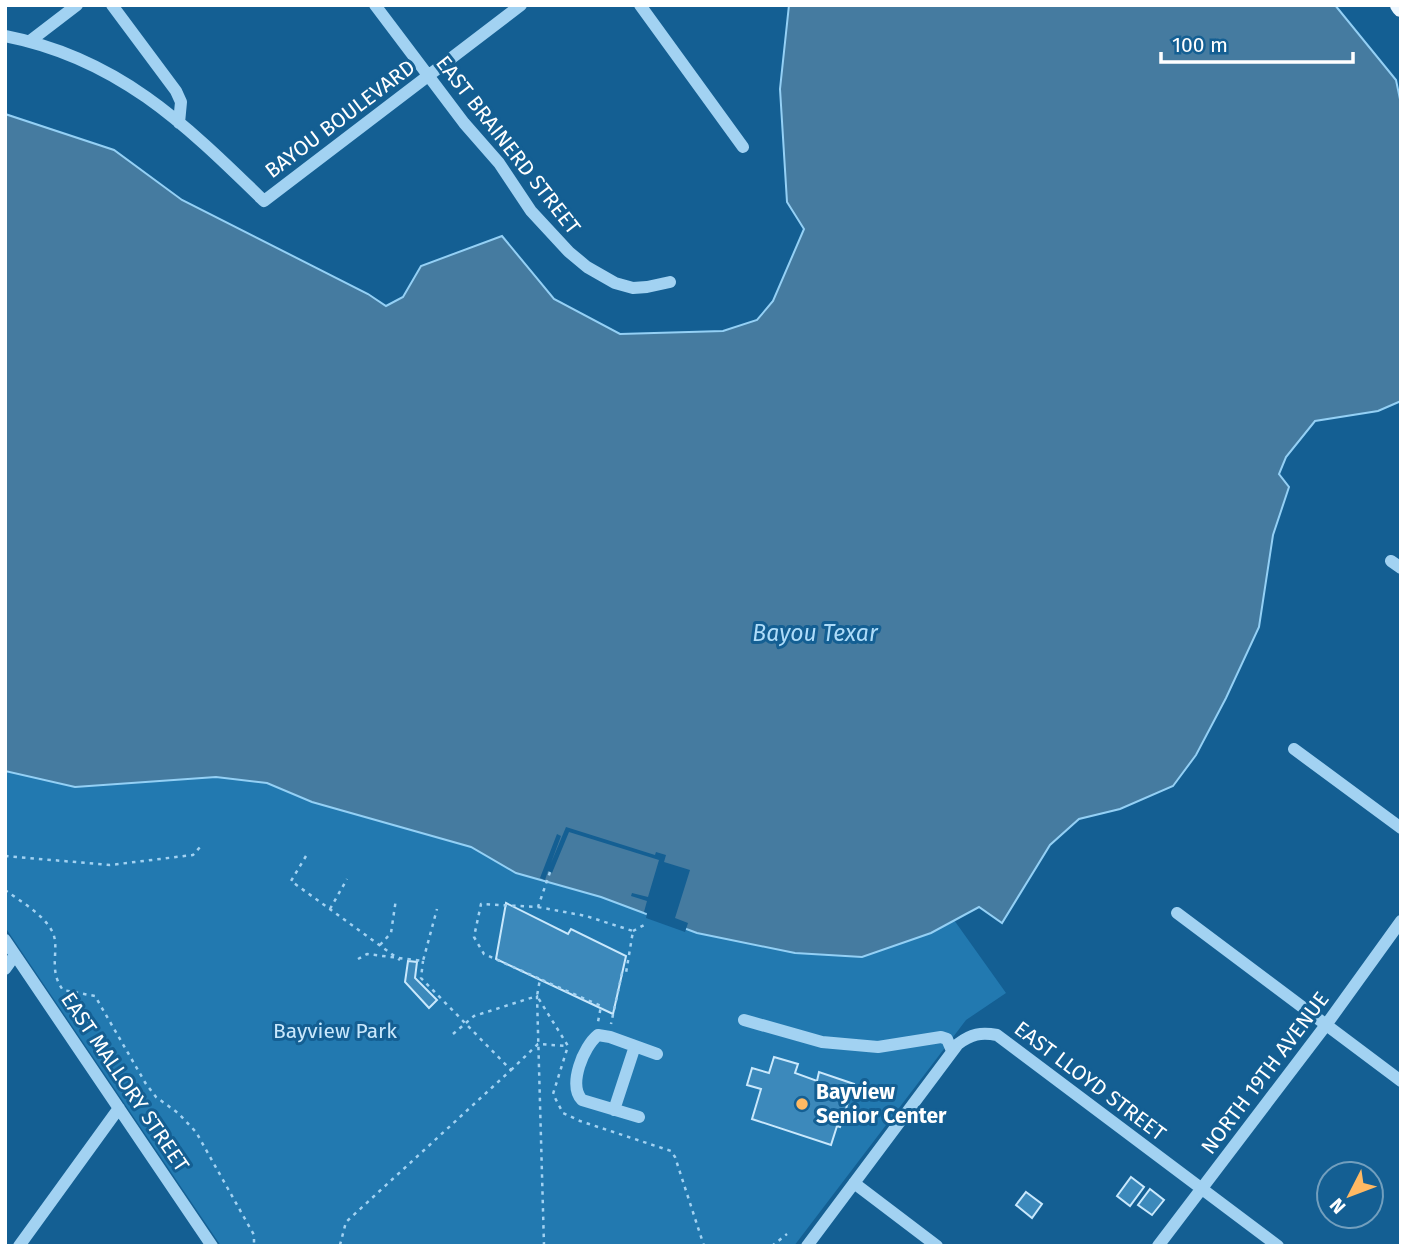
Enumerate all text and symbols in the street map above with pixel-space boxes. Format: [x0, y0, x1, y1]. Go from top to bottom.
scale bar [1161, 21, 1354, 65]
text: 100 m [1172, 32, 1228, 58]
street label: EAST BRAINERD STREET [430, 50, 586, 240]
street label: BAYOU BOULEVARD [260, 54, 420, 184]
water label: Bayou Texar [752, 619, 879, 647]
street label: EAST MALLORY STREET [55, 987, 195, 1177]
street label: NORTH 19TH AVENUE [1196, 987, 1334, 1159]
street label: EAST LLOYD STREET [1009, 1016, 1171, 1147]
park label: Bayview Park [273, 1018, 397, 1044]
place label: Bayview Senior Center [816, 1079, 947, 1129]
marker: Bayview Senior Center [794, 1096, 810, 1112]
north arrow [1315, 1160, 1385, 1230]
text: N [1325, 1194, 1351, 1218]

